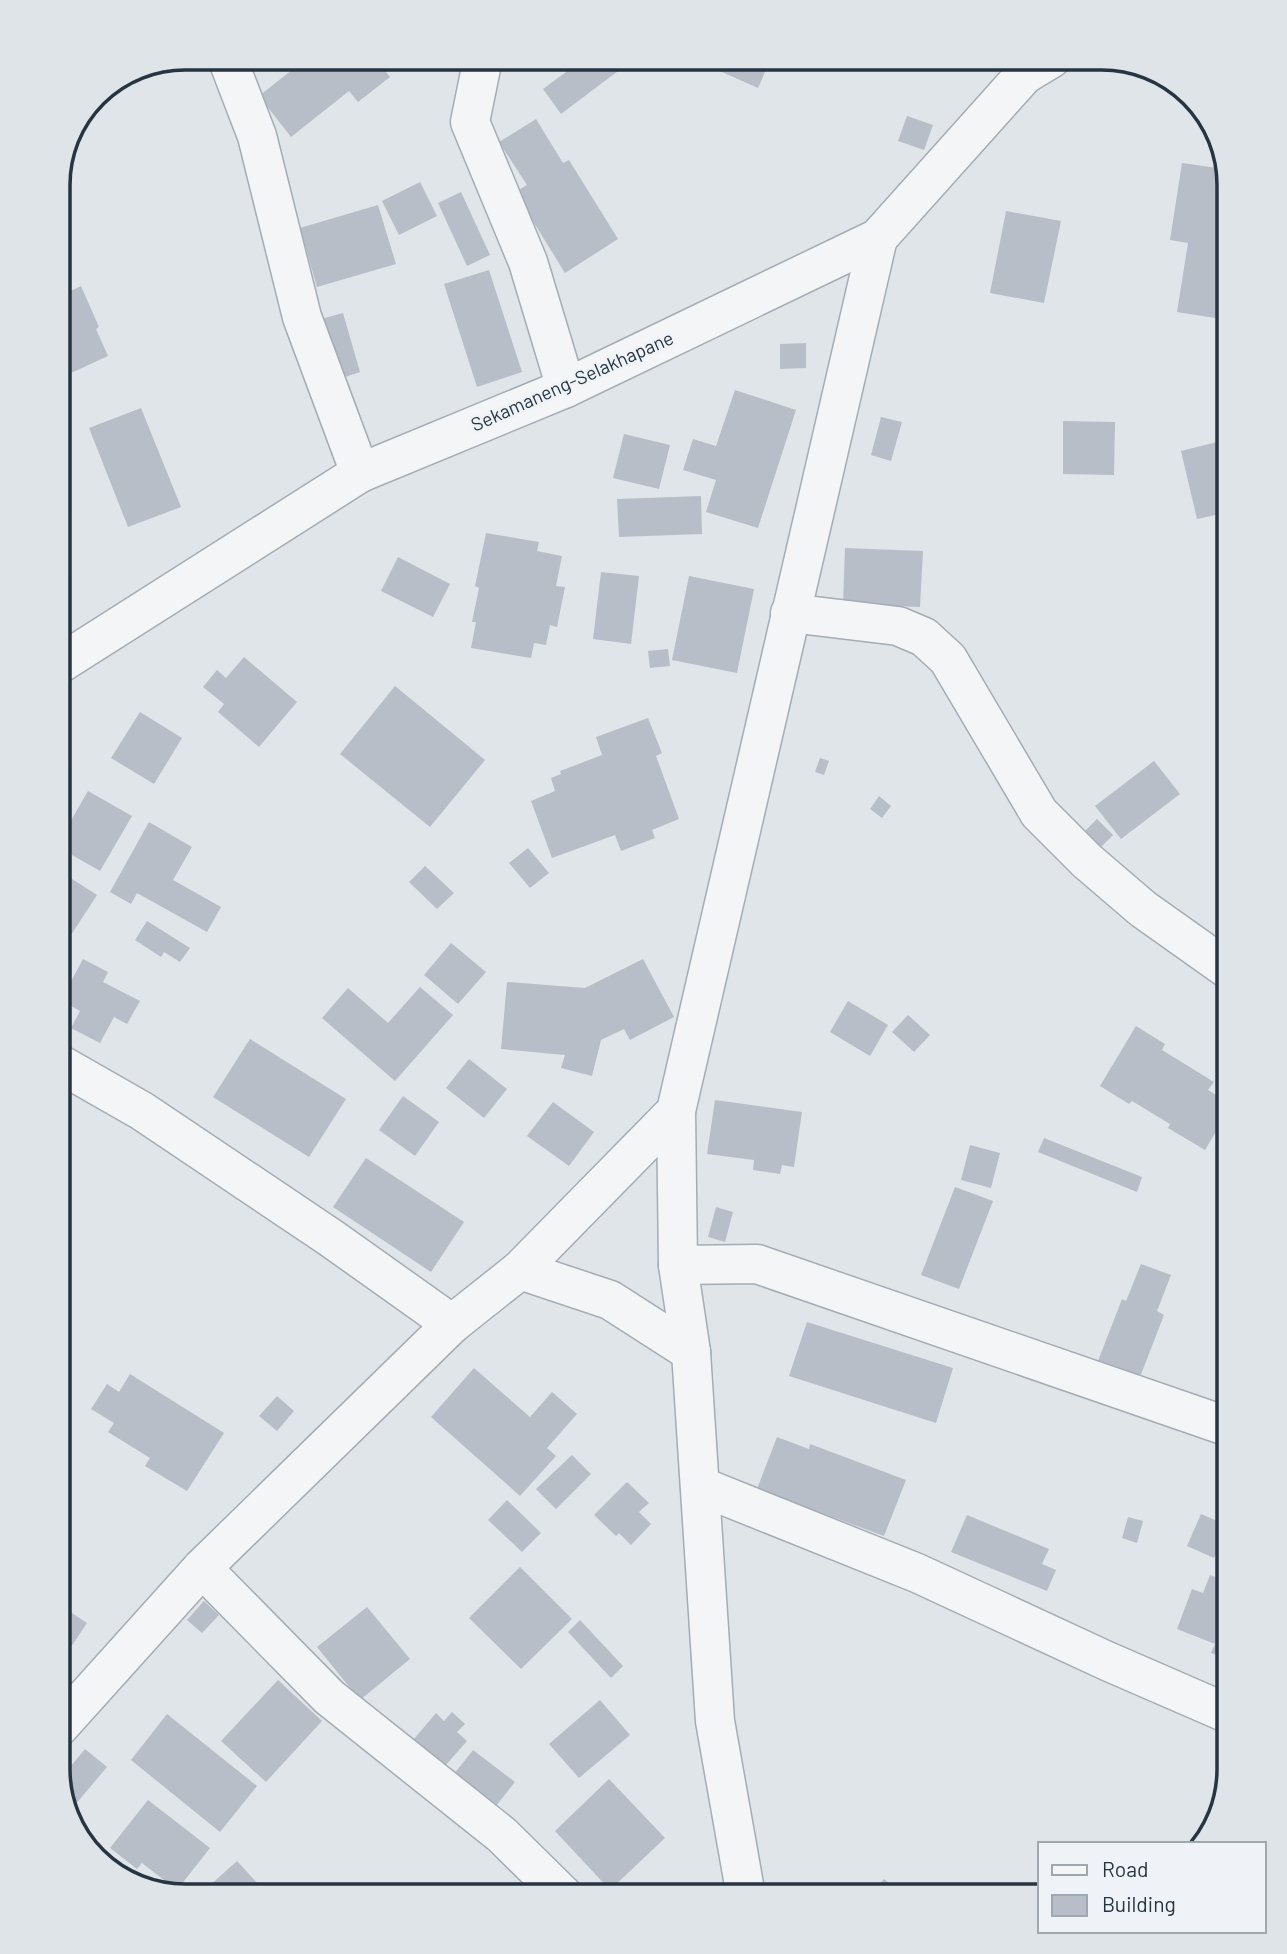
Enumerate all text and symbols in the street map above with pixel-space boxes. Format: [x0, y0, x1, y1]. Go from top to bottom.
street label: Sekamaneng-Selakhapane [467, 325, 677, 436]
legend [1038, 1842, 1266, 1933]
text: Road [1102, 1856, 1148, 1881]
text: Building [1102, 1891, 1176, 1916]

